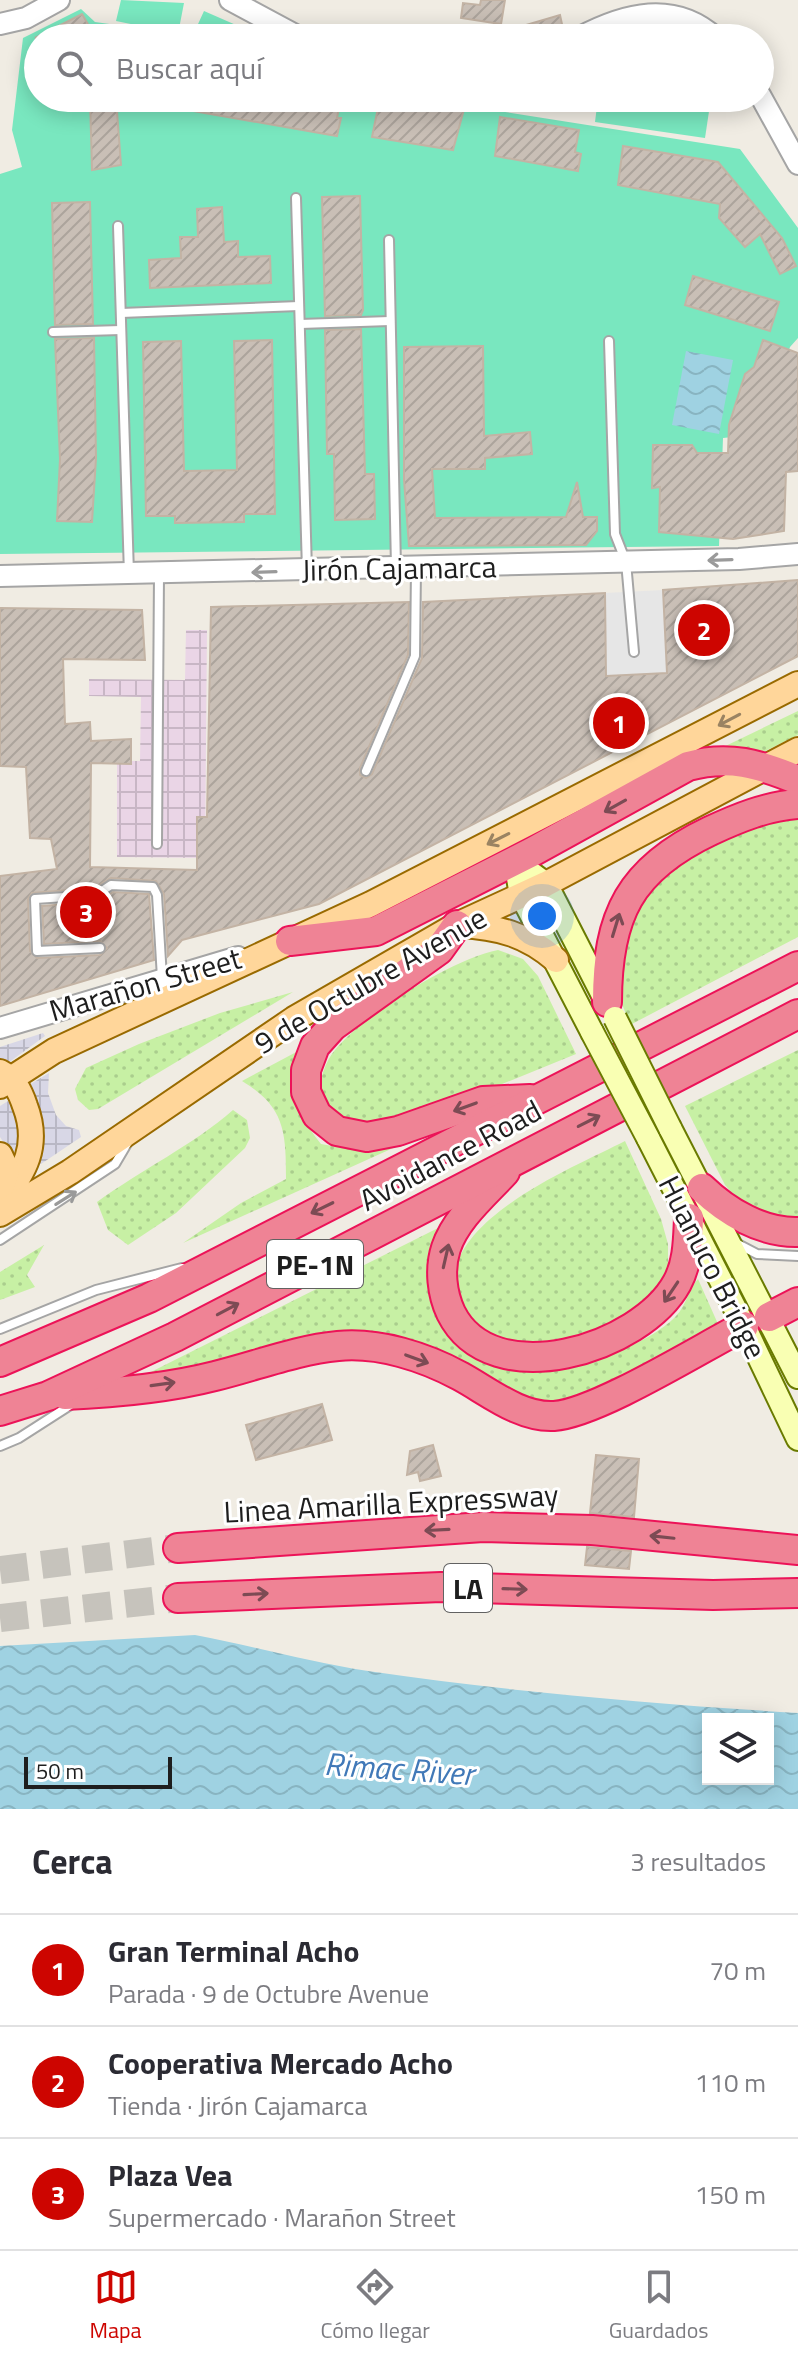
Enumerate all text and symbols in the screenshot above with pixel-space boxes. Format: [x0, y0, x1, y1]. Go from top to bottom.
search box [24, 24, 774, 112]
text: Buscar aquí [116, 45, 263, 91]
icon: search [52, 46, 96, 90]
street label: Jirón Cajamarca [301, 543, 497, 593]
one-way arrow [707, 552, 734, 567]
one-way arrow [251, 564, 278, 579]
pin: 2 [678, 600, 730, 660]
pin: 1 [593, 693, 645, 753]
one-way arrow [717, 712, 741, 728]
one-way arrow [604, 799, 627, 815]
one-way arrow [486, 832, 510, 847]
pin: 3 [60, 882, 112, 942]
street label: 9 de Octubre Avenue [245, 895, 495, 1065]
your location [522, 896, 562, 936]
one-way arrow [609, 913, 624, 939]
street label: Marañon Street [44, 935, 247, 1033]
street label: Avoidance Road [351, 1088, 549, 1222]
one-way arrow [453, 1101, 478, 1116]
one-way arrow [576, 1112, 600, 1128]
street label: Huanuco Bridge [647, 1167, 779, 1367]
one-way arrow [54, 1190, 77, 1206]
one-way arrow [311, 1201, 335, 1217]
road number: PE-1N [267, 1240, 363, 1288]
one-way arrow [439, 1243, 454, 1269]
one-way arrow [662, 1280, 678, 1303]
one-way arrow [216, 1301, 240, 1317]
one-way arrow [405, 1352, 430, 1367]
one-way arrow [150, 1376, 176, 1391]
street label: Linea Amarilla Expressway [222, 1471, 560, 1535]
one-way arrow [424, 1522, 451, 1537]
one-way arrow [649, 1530, 676, 1545]
road number: LA [444, 1564, 492, 1612]
one-way arrow [501, 1581, 528, 1597]
one-way arrow [242, 1586, 269, 1601]
map controls [702, 1713, 774, 1785]
button: layers [702, 1713, 774, 1785]
water label: Rimac River [323, 1739, 479, 1797]
scale bar [24, 1753, 172, 1789]
text: 50 m [36, 1754, 84, 1788]
text: Cerca [32, 1835, 113, 1887]
text: 3 resultados [630, 1842, 766, 1881]
text: Gran Terminal Acho [108, 1928, 360, 1974]
text: 1 [51, 1951, 65, 1990]
text: 70 m [709, 1951, 766, 1990]
text: Parada · 9 de Octubre Avenue [108, 1974, 429, 2013]
text: Cooperativa Mercado Acho [108, 2040, 453, 2086]
text: 2 [51, 2063, 65, 2102]
text: 110 m [695, 2063, 766, 2102]
text: Tienda · Jirón Cajamarca [108, 2086, 367, 2125]
text: Plaza Vea [108, 2152, 233, 2198]
text: 3 [51, 2175, 65, 2214]
text: 150 m [695, 2175, 766, 2214]
text: Supermercado · Marañon Street [108, 2198, 456, 2237]
tab: Mapa [89, 2265, 142, 2347]
tab: Cómo llegar [320, 2265, 430, 2347]
tab: Guardados [609, 2265, 709, 2347]

